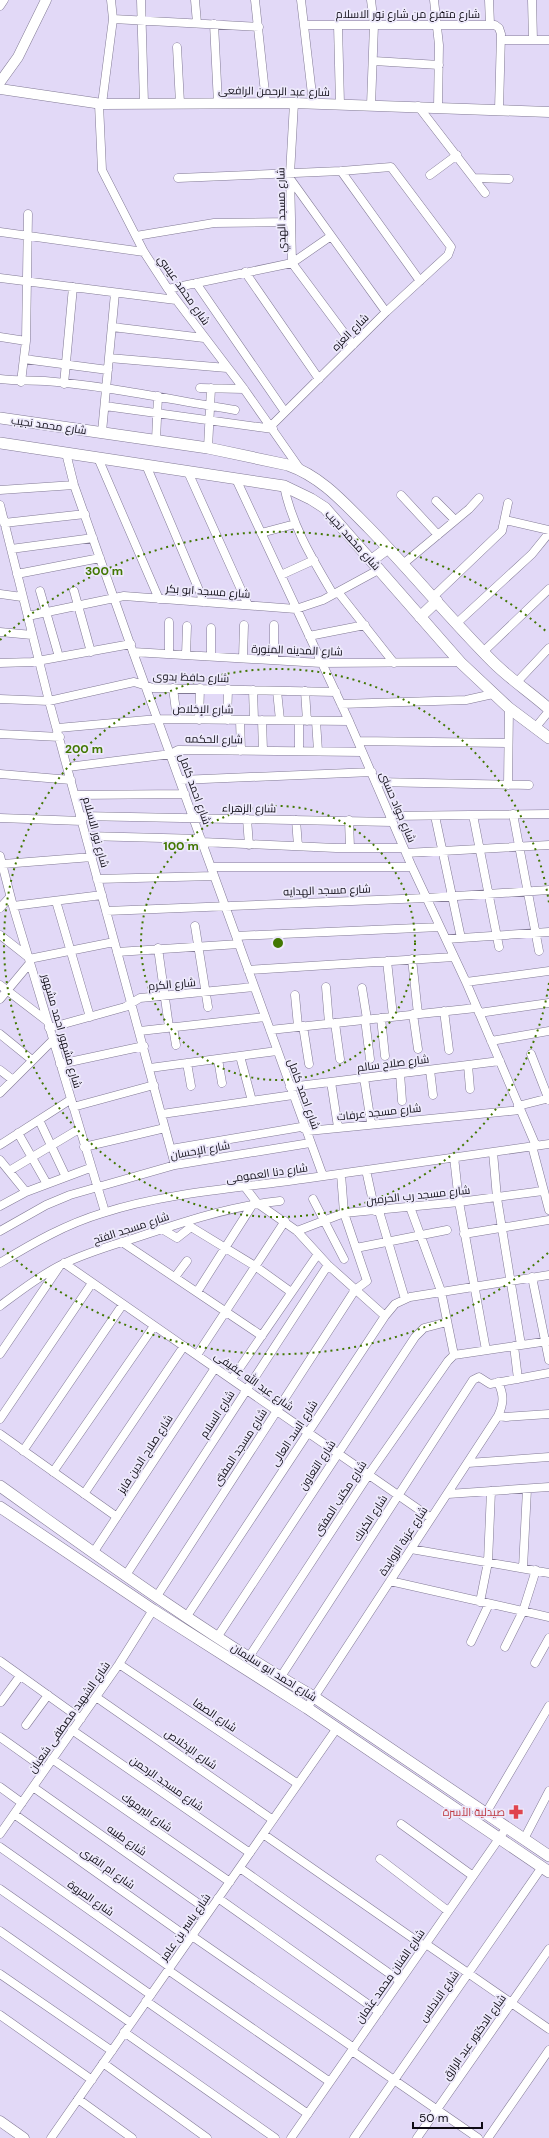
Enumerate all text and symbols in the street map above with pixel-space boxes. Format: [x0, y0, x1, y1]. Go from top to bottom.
street label: شارع متفرع من شارع نور الاسلام [336, 7, 480, 22]
street label: شارع عبد الرحمن الرافعى [218, 83, 330, 100]
street label: شارع مسجد الهدي [273, 167, 291, 253]
street label: شارع محمد عيسي [154, 252, 213, 328]
street label: شارع العزه [328, 310, 372, 354]
street label: شارع محمد نجيب [10, 413, 88, 438]
street label: شارع محمد نجيب [322, 507, 384, 574]
text: 300 m [85, 563, 123, 579]
street label: شارع مسجد ابو بكر [164, 581, 251, 602]
street label: شارع المدينه المنورة [251, 641, 343, 660]
street label: شارع حافظ بدوى [152, 669, 230, 686]
street label: شارع الإخلاص [172, 701, 234, 718]
street label: شارع الحكمه [185, 731, 243, 748]
text: 200 m [65, 741, 103, 757]
street label: شارع احمد كامل [175, 752, 214, 827]
street label: شارع جواد حسنى [376, 769, 419, 845]
street label: شارع نور الاسلام [79, 795, 112, 869]
street label: شارع الزهراء [222, 801, 276, 816]
text: 100 m [163, 838, 199, 854]
street label: شارع مسجد الهدايه [283, 881, 371, 900]
centre of rings [271, 936, 285, 950]
street label: شارع مشهور احمد مشهور [38, 971, 85, 1090]
street label: شارع الكرم [148, 975, 196, 994]
street label: شارع صلاح سالم [356, 1052, 430, 1075]
street label: شارع احمد كامل [284, 1057, 323, 1132]
street label: شارع مسجد عرفات [336, 1101, 422, 1124]
street label: شارع الإحسان [169, 1138, 231, 1163]
street label: شارع دنا العمومى [225, 1160, 309, 1187]
street label: شارع مسجد رب الحرمين [365, 1183, 471, 1208]
street label: شارع مسجد الفتح [91, 1209, 171, 1248]
street label: شارع عبد الله عفيفى [211, 1348, 297, 1414]
street label: شارع السلام [196, 1388, 238, 1441]
street label: شارع السد العالى [267, 1397, 321, 1469]
street label: شارع مسجد المفتى [210, 1406, 271, 1489]
street label: شارع صلاح الدين فايز [114, 1412, 177, 1498]
street label: شارع التعاون [296, 1437, 339, 1493]
street label: شارع مكتب المفتى [311, 1458, 370, 1539]
street label: شارع الكرنك [350, 1492, 391, 1544]
street label: شارع عزبة الزوايدة [375, 1504, 431, 1579]
street label: شارع احمد ابو سليمان [228, 1640, 319, 1705]
street label: شارع الشهيد مصطفى شعبان [25, 1658, 114, 1776]
street label: شارع الصفا [190, 1695, 240, 1736]
street label: شارع الإخلاص [161, 1726, 220, 1773]
street label: شارع مسجد الرحمن [127, 1752, 207, 1814]
street label: شارع اليرموك [118, 1789, 175, 1835]
pharmacy icon: صيدلية الأسرة [508, 1804, 524, 1820]
place label: صيدلية الأسرة [443, 1805, 505, 1819]
street label: شارع طيبه [104, 1821, 150, 1860]
street label: شارع ام القرى [78, 1844, 138, 1893]
street label: شارع المروة [65, 1877, 117, 1920]
street label: شارع ياسر بن عامر [156, 1891, 214, 1965]
street label: شارع الفنان محمد عثمان [352, 1926, 429, 2026]
street label: شارع الاندلس [416, 1967, 463, 2025]
street label: شارع الدكتور عبد الرازق [439, 1991, 510, 2083]
scale bar [413, 2104, 482, 2130]
text: 50 m [419, 2110, 448, 2126]

